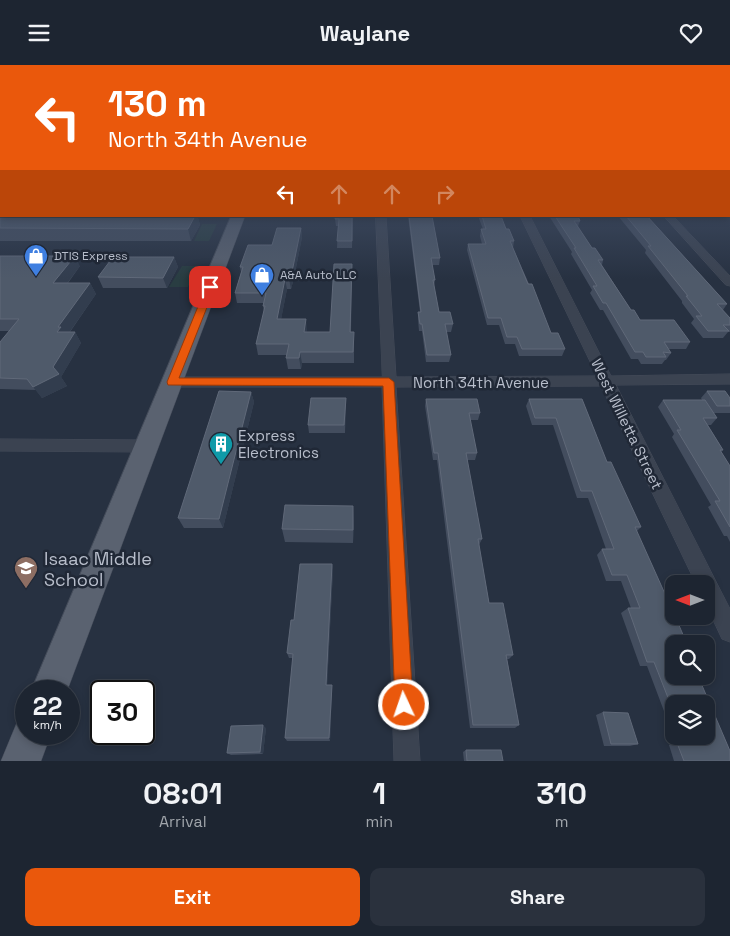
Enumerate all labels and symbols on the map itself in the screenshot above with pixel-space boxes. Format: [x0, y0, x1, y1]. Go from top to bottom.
shop icon: DTIS Express [23, 243, 49, 277]
place label: DTIS Express [54, 248, 128, 264]
shop icon: A&A Auto LLC [249, 262, 275, 296]
pin [189, 266, 231, 308]
place label: A&A Auto LLC [280, 267, 357, 283]
street label: West Willetta Street [587, 355, 667, 493]
street label: North 34th Avenue [413, 373, 549, 392]
place label: Express Electronics [238, 426, 319, 462]
building icon: Express Electronics [208, 431, 234, 465]
place label: Isaac Middle School [44, 547, 152, 591]
school or university icon: Isaac Middle School [13, 555, 39, 589]
north arrow [665, 575, 715, 625]
position arrow [377, 678, 429, 730]
speed limit sign: 30 [90, 680, 155, 745]

